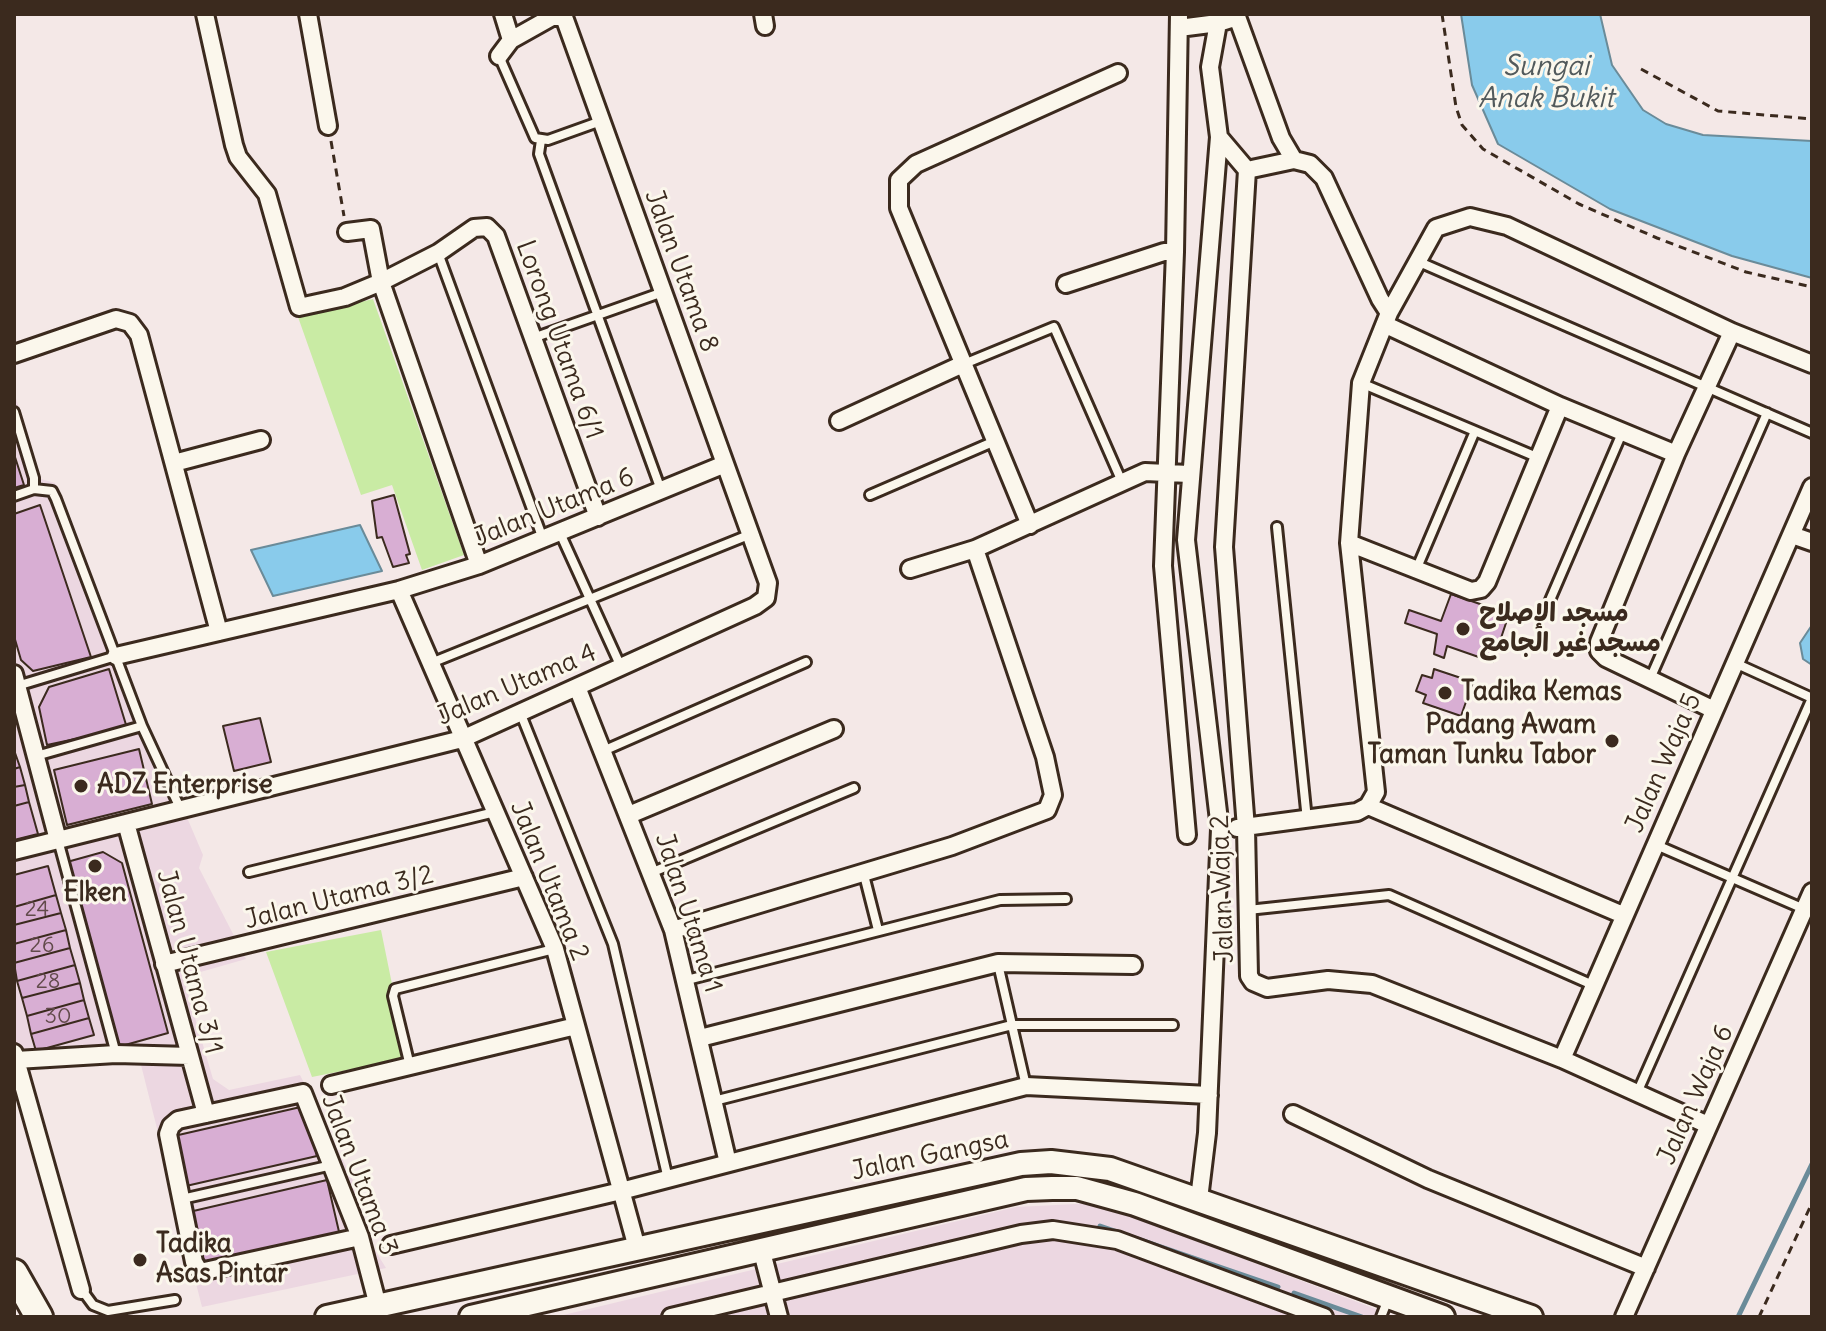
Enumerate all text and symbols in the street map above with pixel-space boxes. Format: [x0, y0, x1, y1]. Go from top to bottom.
water label: Sungai Anak Bukit [1478, 50, 1614, 116]
street label: Jalan Utama 8 [637, 186, 725, 356]
street label: Lorong Utama 6/1 [509, 236, 609, 444]
street label: Jalan Utama 6 [469, 462, 639, 554]
place label: مسجد الإصلاح مسجد غير الجامع [1479, 598, 1661, 660]
marker: مسجد الإصلاح مسجد غير الجامع [1454, 620, 1472, 638]
street label: Jalan Utama 4 [433, 637, 601, 733]
place label: Tadika Kemas [1461, 677, 1622, 709]
marker: Tadika Kemas [1436, 684, 1454, 702]
street label: Jalan Waja 5 [1619, 688, 1709, 838]
place label: Padang Awam Taman Tunku Tabor [1367, 710, 1596, 772]
marker: Padang Awam Taman Tunku Tabor [1603, 732, 1621, 750]
place label: ADZ Enterprise [97, 770, 273, 802]
marker: ADZ Enterprise [72, 777, 90, 795]
street label: Jalan Utama 2 [503, 797, 595, 965]
street label: Jalan Waja 2 [1205, 814, 1241, 964]
street label: Jalan Utama 1 [648, 830, 728, 996]
marker: Elken [86, 857, 104, 875]
street label: Jalan Utama 3/2 [241, 859, 437, 937]
street label: Jalan Utama 3/1 [149, 866, 229, 1058]
place label: Elken [63, 878, 127, 910]
house number: 24 [25, 897, 49, 923]
house number: 26 [30, 933, 54, 959]
house number: 28 [36, 969, 60, 995]
house number: 30 [45, 1004, 71, 1030]
street label: Jalan Waja 6 [1651, 1020, 1741, 1170]
street label: Jalan Utama 3 [314, 1090, 404, 1260]
street label: Jalan Gangsa [849, 1124, 1011, 1188]
place label: Tadika Asas Pintar [156, 1229, 288, 1290]
marker: Tadika Asas Pintar [131, 1251, 149, 1269]

